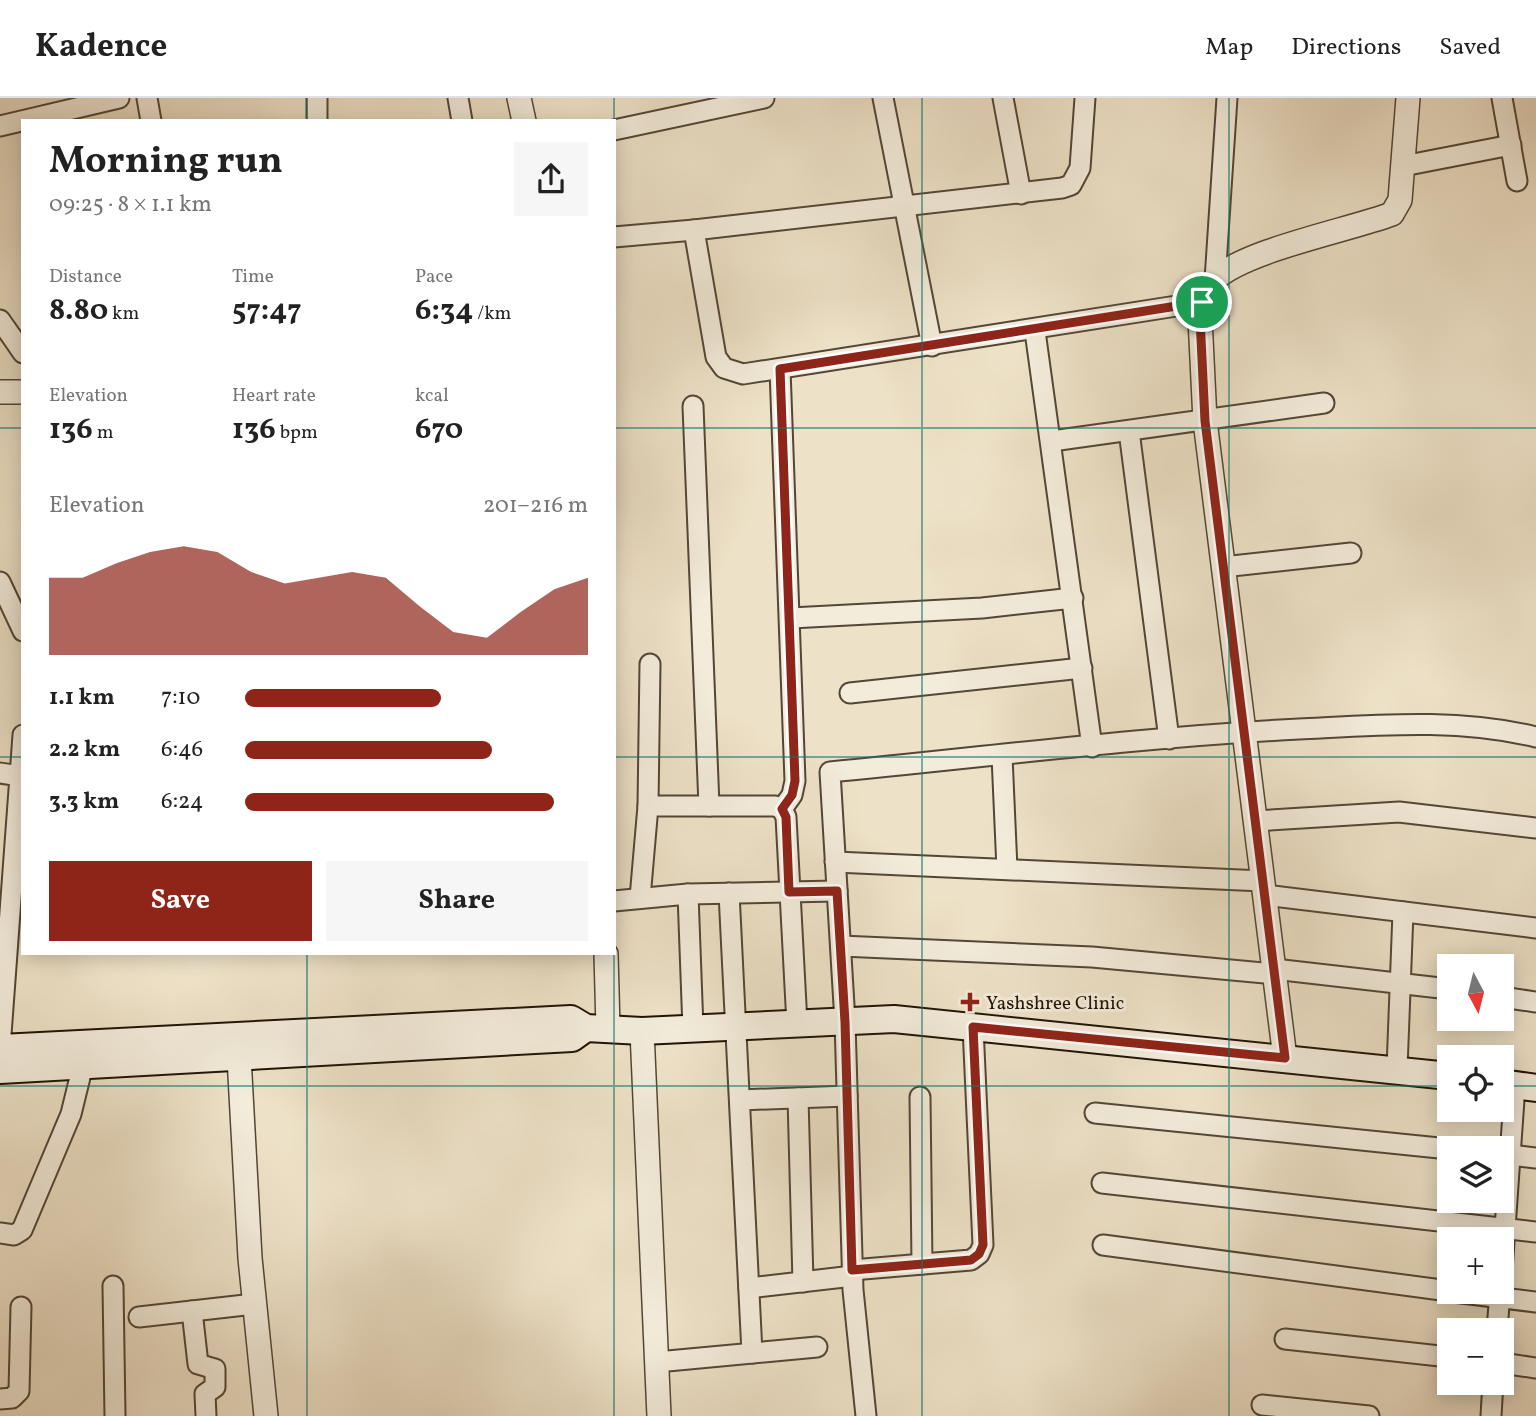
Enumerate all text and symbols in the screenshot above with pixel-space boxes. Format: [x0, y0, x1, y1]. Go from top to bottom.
text: Kadence [35, 25, 167, 71]
text: Map [1205, 31, 1253, 65]
text: Directions [1291, 31, 1401, 65]
text: Saved [1439, 31, 1501, 65]
text: Morning run [49, 136, 283, 189]
button: share [514, 142, 588, 216]
text: 09:25 · 8 × 1.1 km [49, 189, 212, 221]
text: Distance [49, 264, 122, 290]
text: Time [232, 264, 274, 290]
text: Pace [415, 264, 453, 290]
pin [1172, 272, 1232, 332]
icon: arrive [1183, 283, 1221, 321]
text: 8.80 [49, 290, 108, 332]
text: 57:47 [232, 290, 302, 332]
text: 6:34 [415, 290, 473, 332]
text: km [108, 301, 139, 327]
text: /km [473, 301, 511, 327]
text: Elevation [49, 383, 128, 409]
text: Heart rate [232, 383, 316, 409]
text: kcal [415, 383, 449, 409]
text: 136 [49, 409, 93, 451]
text: 136 [232, 409, 276, 451]
text: 670 [415, 409, 463, 451]
text: m [93, 420, 113, 446]
text: bpm [276, 420, 318, 446]
text: Elevation [49, 490, 145, 522]
text: 201–216 m [483, 490, 588, 522]
text: 1.1 km [49, 682, 115, 714]
text: 7:10 [161, 682, 200, 714]
text: 2.2 km [49, 734, 120, 766]
text: 6:46 [161, 734, 203, 766]
text: 3.3 km [49, 786, 119, 818]
text: 6:24 [161, 786, 203, 818]
button: Save [49, 861, 312, 941]
button: Share [326, 861, 588, 941]
north arrow [1437, 954, 1514, 1031]
map controls [1437, 954, 1514, 1395]
place label: Yashshree Clinic [986, 991, 1124, 1017]
marker: Yashshree Clinic [960, 992, 980, 1012]
button: locate [1437, 1045, 1514, 1122]
button: layers [1437, 1136, 1514, 1213]
button: + [1437, 1227, 1514, 1304]
button: − [1437, 1318, 1514, 1395]

